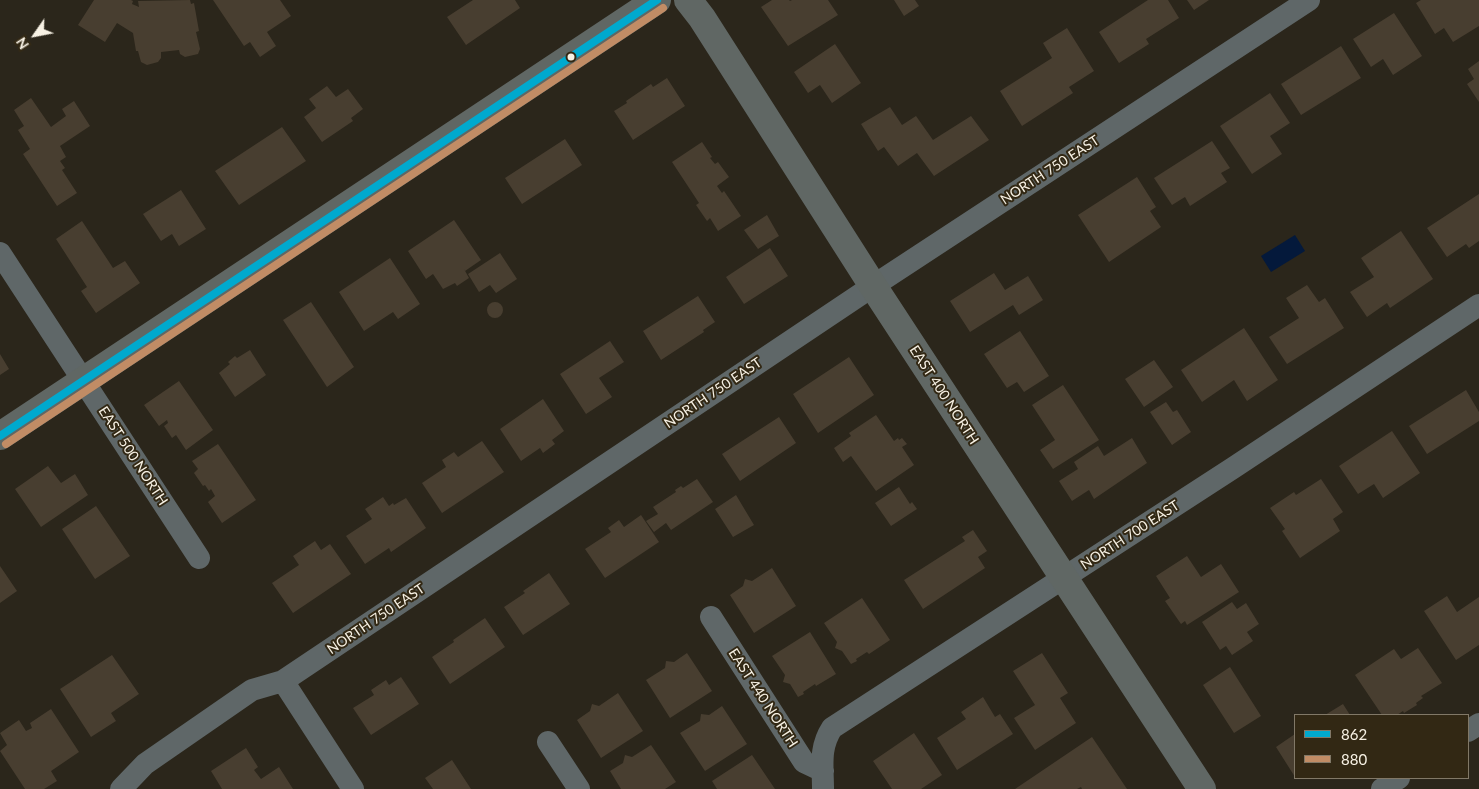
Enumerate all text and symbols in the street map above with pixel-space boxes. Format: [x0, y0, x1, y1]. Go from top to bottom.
north arrow [10, 10, 60, 60]
text: N [12, 34, 32, 53]
unlabelled marker [566, 52, 576, 62]
street label: NORTH 750 EAST [998, 132, 1102, 208]
street label: EAST 400 NORTH [906, 343, 982, 447]
street label: NORTH 750 EAST [661, 354, 765, 432]
street label: EAST 500 NORTH [95, 404, 171, 508]
street label: NORTH 700 EAST [1078, 497, 1182, 573]
street label: NORTH 750 EAST [324, 580, 428, 658]
street label: EAST 440 NORTH [725, 646, 801, 750]
legend [1294, 714, 1469, 779]
text: 862 [1341, 725, 1367, 743]
text: 880 [1341, 750, 1367, 768]

